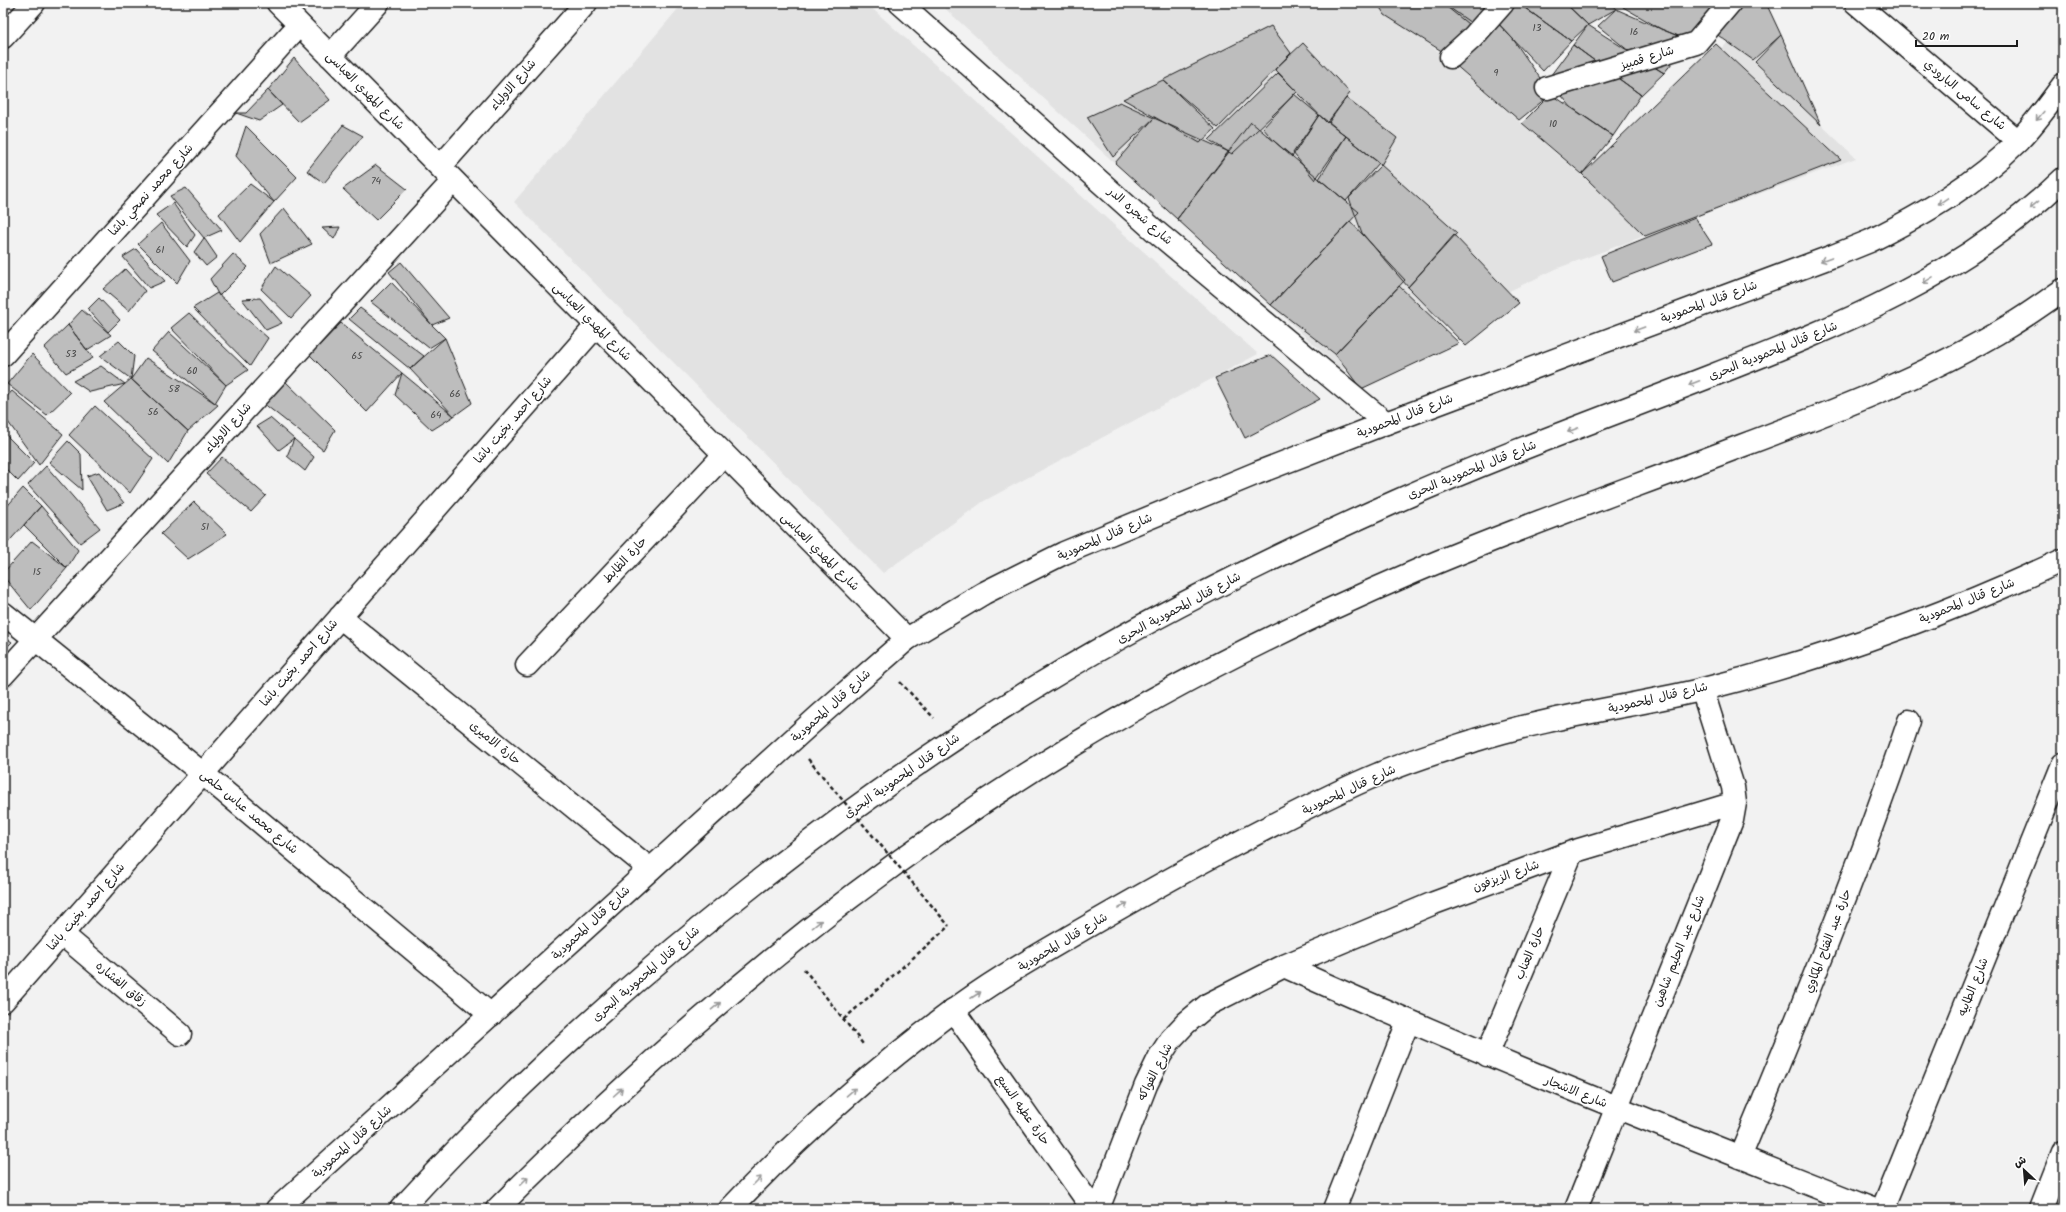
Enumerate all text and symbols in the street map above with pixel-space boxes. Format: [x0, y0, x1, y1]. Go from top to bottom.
house number: 13 [1533, 20, 1542, 36]
scale bar [1916, 22, 2017, 48]
house number: 16 [1630, 24, 1638, 40]
text: 20 m [1922, 27, 1950, 46]
street label: شارع قمبيز [1617, 41, 1676, 75]
street label: شارع المهدي العباسى [321, 47, 409, 135]
street label: شارع الاولياء [485, 55, 541, 115]
street label: شارع سامى البارودي [1920, 55, 2010, 135]
house number: 9 [1494, 65, 1499, 81]
one-way arrow [2035, 111, 2044, 121]
house number: 10 [1549, 116, 1557, 132]
street label: شارع محمد نصحي باشا [104, 139, 199, 241]
house number: 74 [371, 173, 382, 189]
street label: شارع شجره الدر [1103, 182, 1177, 250]
one-way arrow [1937, 197, 1948, 206]
one-way arrow [2028, 201, 2039, 209]
house number: 61 [156, 242, 164, 258]
one-way arrow [1821, 255, 1833, 263]
street label: شارع قنال المحمودية [1658, 276, 1760, 328]
one-way arrow [1923, 276, 1934, 284]
street label: شارع المهدي العباسى [548, 278, 636, 366]
street label: شارع قنال المحمودية البحرى [1706, 316, 1840, 386]
one-way arrow [1633, 325, 1645, 333]
house number: 53 [65, 346, 77, 362]
house number: 65 [352, 348, 363, 364]
house number: 60 [187, 363, 197, 379]
street label: شارع احمد بخيت باشا [469, 372, 557, 468]
one-way arrow [1688, 379, 1700, 387]
house number: 58 [168, 381, 181, 397]
house number: 66 [449, 386, 461, 402]
street label: شارع قنال المحمودية [1354, 389, 1456, 443]
street label: شارع الاولياء [200, 398, 256, 458]
house number: 56 [148, 404, 158, 420]
house number: 64 [430, 407, 442, 423]
one-way arrow [1567, 426, 1579, 434]
street label: شارع قنال المحمودية البحرى [1405, 435, 1539, 505]
street label: شارع المهدي العباسى [776, 508, 864, 596]
street label: شارع قنال المحمودية [1055, 508, 1155, 566]
house number: 51 [201, 519, 209, 535]
street label: حارة الظابط [598, 532, 652, 588]
house number: 15 [33, 564, 42, 580]
street label: شارع قنال المحمودية البحرى [1114, 567, 1244, 649]
street label: شارع قنال المحمودية [1916, 573, 2018, 629]
street label: شارع احمد بخيت باشا [255, 615, 343, 711]
street label: شارع قنال المحمودية [787, 665, 875, 747]
street label: شارع قنال المحمودية [1606, 677, 1710, 719]
street label: حارة الاميرى [465, 716, 525, 770]
street label: شارع قنال المحمودية البحرى [840, 729, 964, 823]
street label: شارع قنال المحمودية [1299, 760, 1399, 820]
street label: شارع محمد عباس حلمى [196, 765, 302, 859]
street label: شارع الزيزفون [1470, 855, 1542, 897]
street label: شارع احمد بخيت باشا [42, 859, 130, 955]
street label: شارع قنال المحمودية [547, 881, 635, 965]
street label: حارة عبد الفتاح المكاوي [1799, 886, 1857, 996]
street label: شارع عبد الحليم شاهين [1648, 892, 1710, 1010]
one-way arrow [1117, 902, 1128, 910]
street label: شارع قنال المحمودية [1015, 908, 1111, 976]
one-way arrow [811, 920, 822, 928]
street label: شارع قنال المحمودية البحرى [588, 922, 704, 1026]
street label: حارة العناب [1510, 923, 1550, 983]
street label: شارع الطابيه [1953, 955, 1993, 1019]
street label: زقاق الفشاره [91, 957, 151, 1011]
one-way arrow [970, 991, 981, 999]
one-way arrow [711, 1002, 722, 1011]
street label: شارع الفواكه [1132, 1040, 1178, 1104]
street label: شارع الاشجار [1541, 1070, 1610, 1113]
street label: حارة عطيه السبع [991, 1071, 1055, 1149]
one-way arrow [613, 1087, 623, 1096]
one-way arrow [846, 1088, 856, 1097]
street label: شارع قنال المحمودية [308, 1101, 396, 1183]
north arrow [2004, 1150, 2044, 1190]
text: ش [2011, 1151, 2029, 1173]
one-way arrow [519, 1176, 529, 1186]
one-way arrow [752, 1176, 762, 1186]

